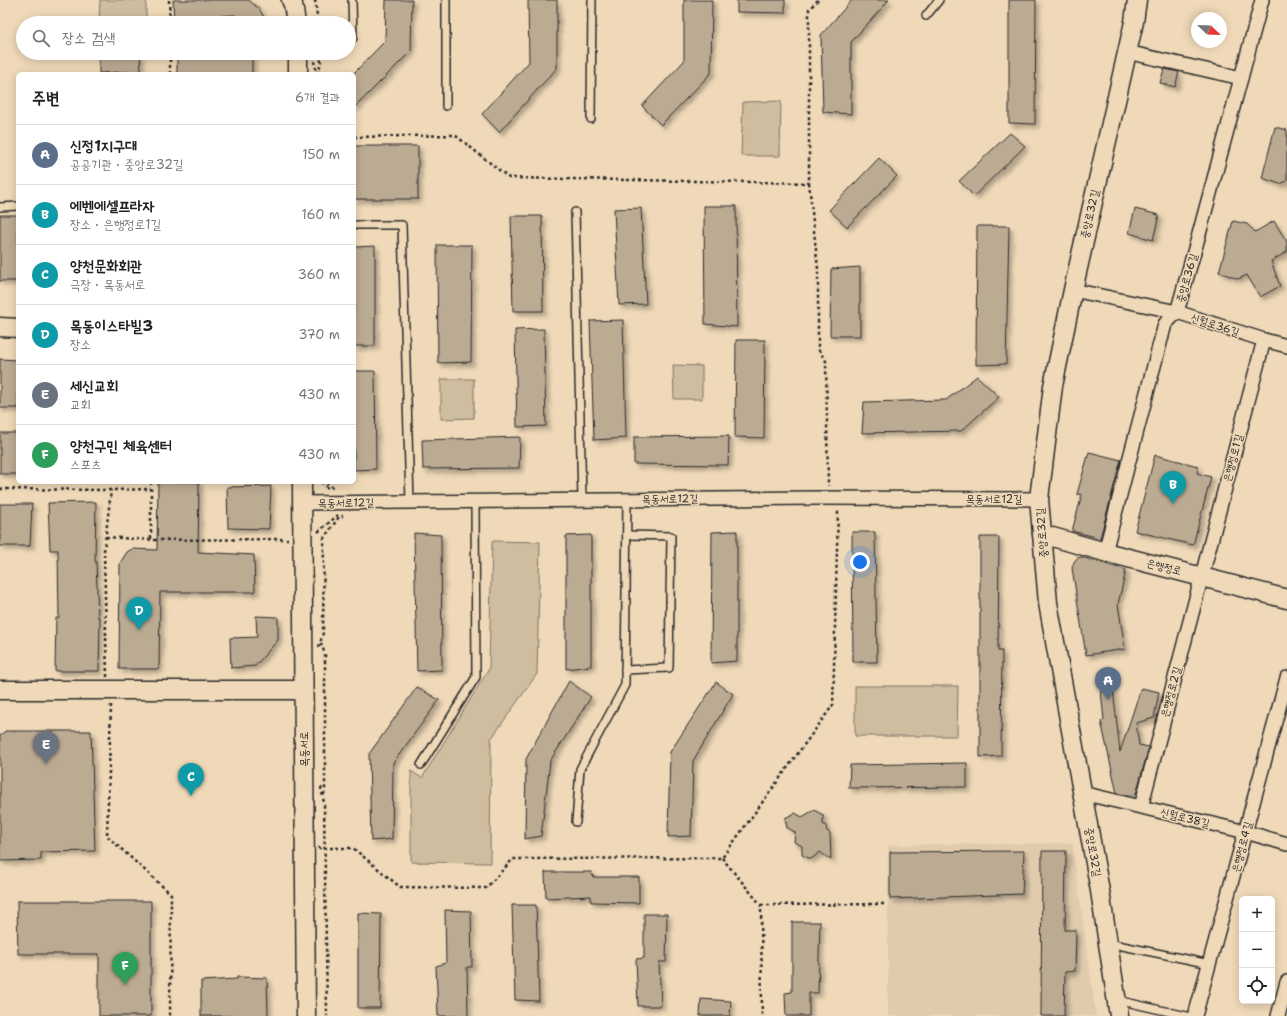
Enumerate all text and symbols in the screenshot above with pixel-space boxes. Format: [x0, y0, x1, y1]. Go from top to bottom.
north arrow [1191, 12, 1227, 48]
search box [16, 16, 356, 60]
icon: search [30, 27, 52, 49]
text: 장소 검색 [62, 28, 115, 48]
text: 주변 [32, 87, 59, 109]
text: 6개 결과 [295, 89, 340, 106]
text: 신정1지구대 [70, 136, 137, 156]
text: A [40, 146, 50, 163]
text: 150 m [302, 146, 340, 163]
text: 공공기관 · 중앙로32길 [70, 156, 184, 173]
street label: 중앙로32길 [1077, 188, 1103, 240]
text: 에벤에셀프라자 [70, 196, 155, 216]
text: B [41, 206, 49, 223]
text: 160 m [302, 206, 340, 223]
text: 장소 · 은행정로1길 [70, 216, 161, 233]
street label: 중앙로36길 [1173, 252, 1201, 304]
text: 양천문화회관 [70, 256, 142, 276]
text: C [41, 266, 49, 283]
text: 360 m [298, 266, 340, 283]
text: 극장 · 목동서로 [70, 276, 145, 293]
street label: 신월로36길 [1189, 310, 1241, 340]
text: 목동이스타빌3 [70, 316, 153, 336]
text: D [40, 326, 50, 343]
text: 370 m [298, 326, 340, 343]
text: 장소 [70, 336, 91, 353]
text: 세신교회 [70, 376, 118, 396]
text: E [41, 386, 49, 403]
text: 430 m [298, 386, 340, 403]
text: 교회 [70, 396, 91, 413]
street label: 은행정로1길 [1219, 432, 1247, 484]
text: 양천구민 체육센터 [70, 436, 172, 456]
text: F [41, 446, 49, 463]
text: 430 m [298, 446, 340, 463]
text: 스포츠 [70, 456, 101, 473]
pin: B [1160, 471, 1186, 504]
street label: 목동서로12길 [642, 491, 698, 507]
street label: 목동서로12길 [966, 492, 1022, 507]
street label: 목동서로12길 [318, 495, 374, 511]
street label: 중앙로32길 [1033, 507, 1051, 559]
your location [850, 552, 870, 572]
street label: 은행정로 [1145, 555, 1183, 579]
pin: D [126, 597, 152, 630]
street label: 은행정로2길 [1157, 665, 1185, 719]
pin: A [1095, 667, 1121, 700]
pin: E [33, 731, 59, 764]
street label: 목동서로 [297, 731, 312, 767]
pin: C [178, 763, 204, 796]
street label: 신월로38길 [1159, 805, 1211, 831]
street label: 은행정로4길 [1228, 820, 1256, 874]
street label: 중앙로32길 [1081, 826, 1105, 878]
map controls [1239, 896, 1275, 1004]
button: + [1239, 896, 1275, 932]
button: − [1239, 932, 1275, 968]
pin: F [112, 952, 138, 985]
button: locate [1239, 968, 1275, 1004]

